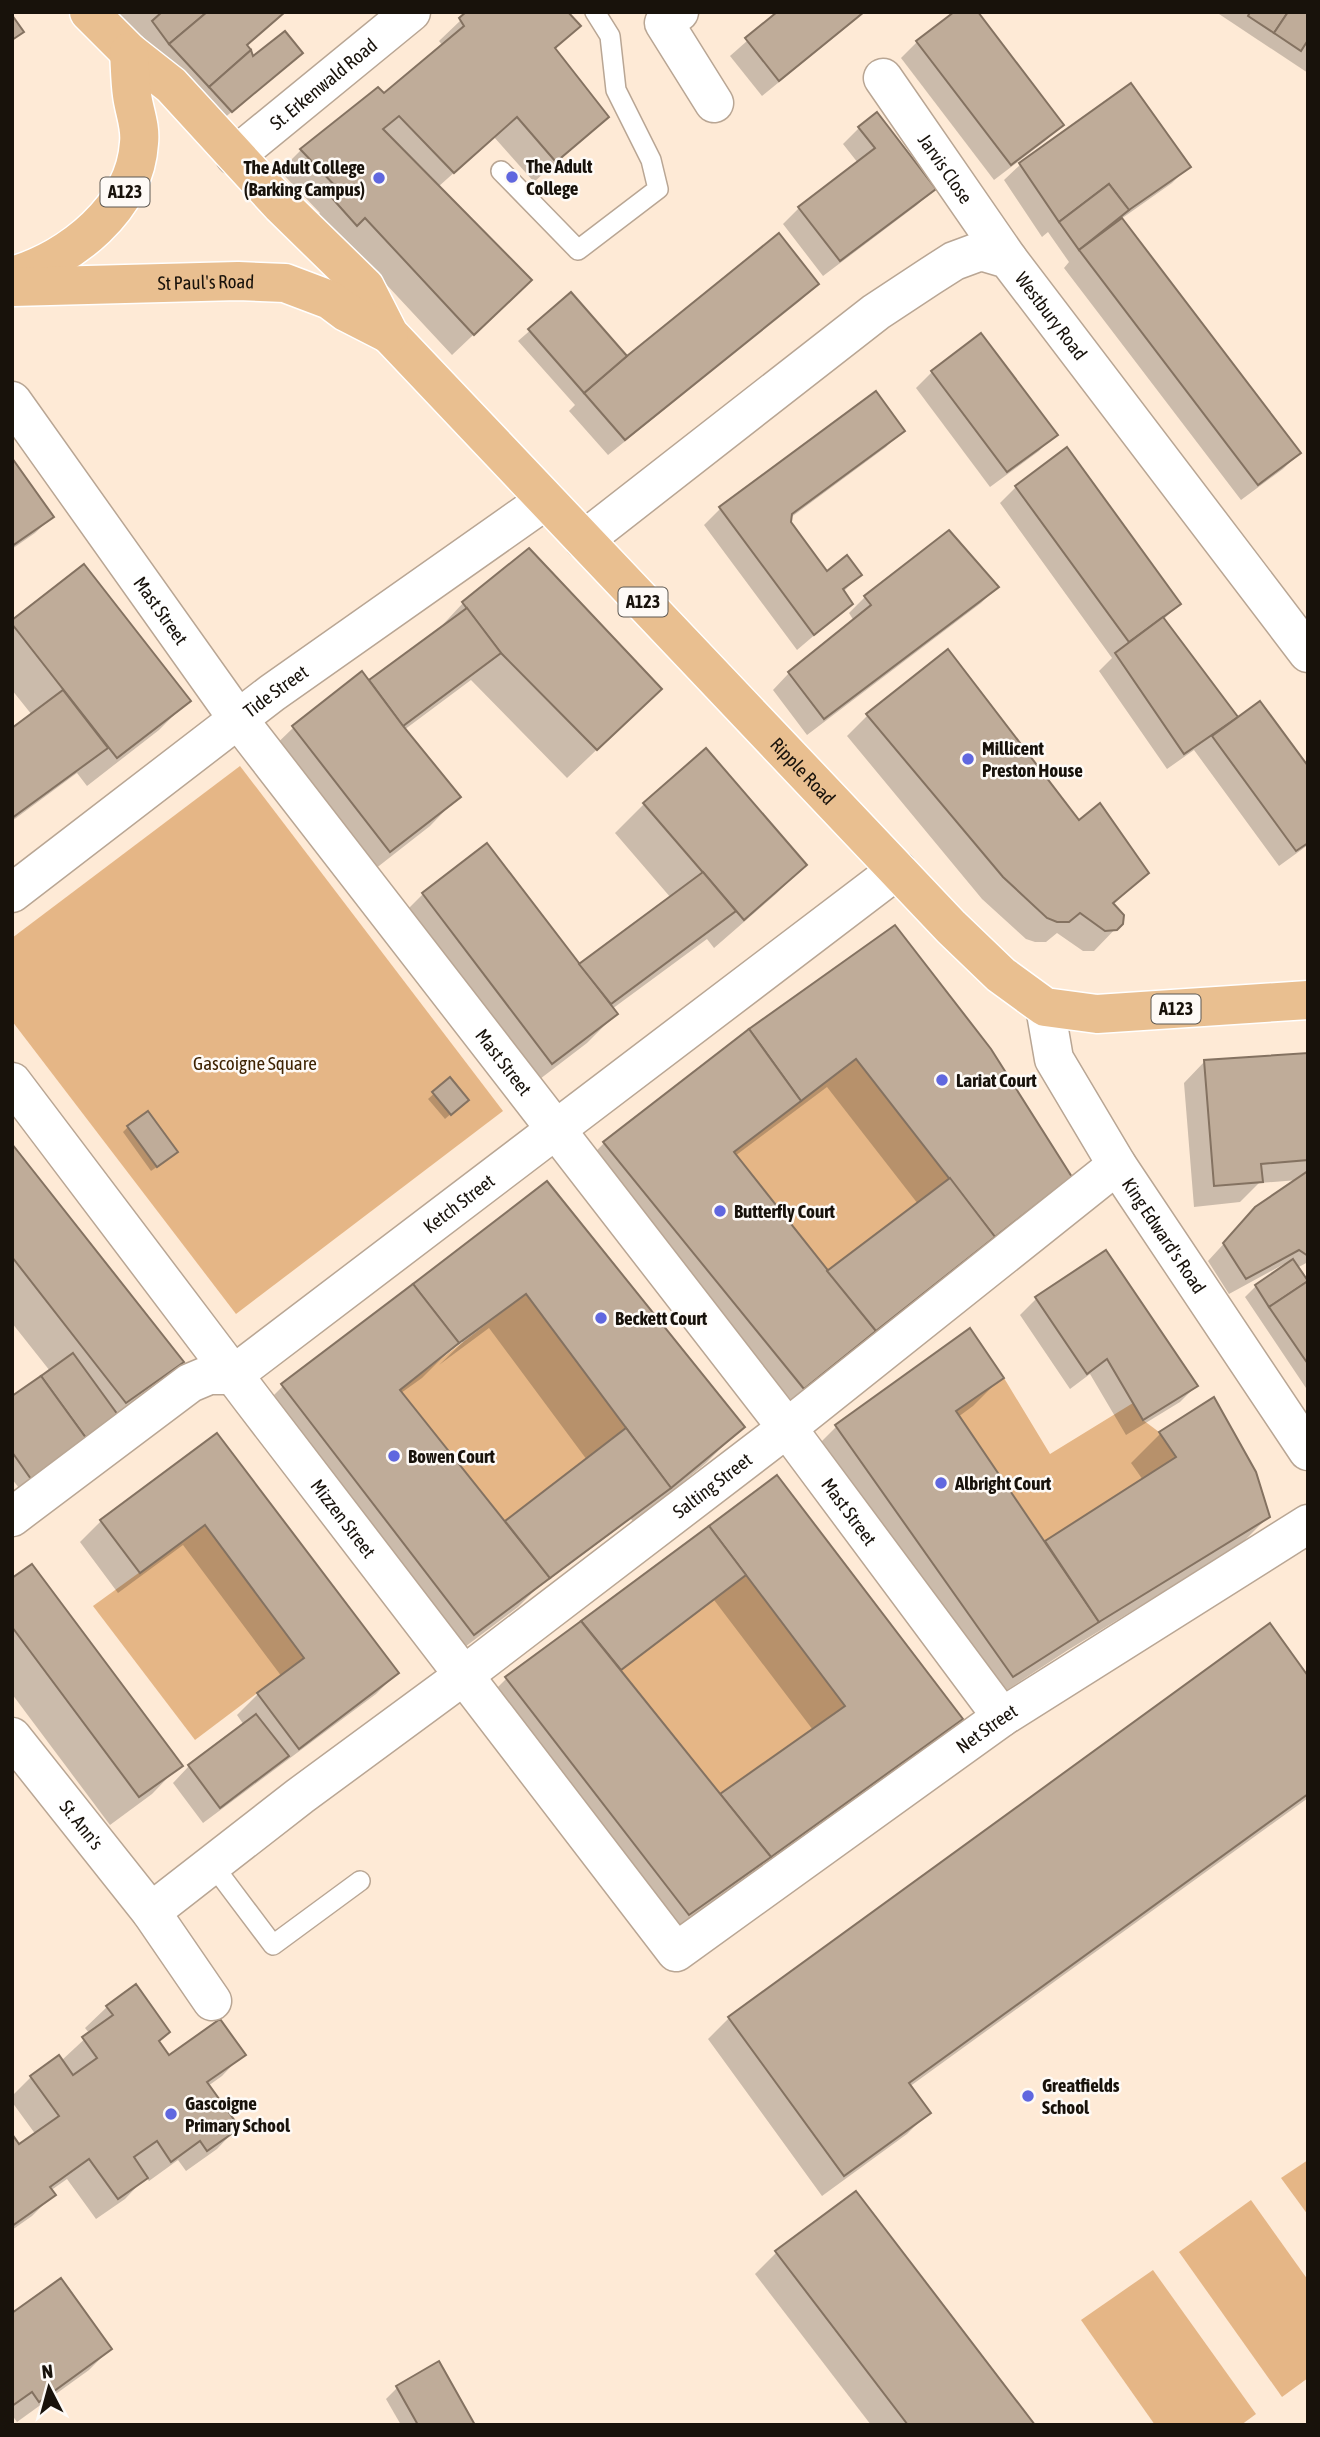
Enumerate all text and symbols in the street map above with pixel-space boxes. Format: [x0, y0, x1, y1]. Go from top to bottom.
street label: St. Erkenwald Road [265, 34, 381, 134]
street label: Jarvis Close [914, 129, 977, 208]
place label: The Adult College [526, 155, 593, 199]
place label: The Adult College (Barking Campus) [244, 156, 365, 200]
marker: The Adult College [504, 169, 520, 185]
marker: The Adult College (Barking Campus) [371, 170, 387, 186]
road number: A123 [100, 177, 150, 206]
street label: Westbury Road [1011, 268, 1092, 364]
street label: St Paul's Road [157, 270, 255, 294]
street label: Mast Street [129, 572, 192, 649]
road number: A123 [618, 588, 668, 616]
street label: Tide Street [239, 660, 312, 722]
street label: Ripple Road [766, 733, 840, 809]
place label: Millicent Preston House [982, 737, 1083, 781]
marker: Millicent Preston House [960, 751, 976, 767]
road number: A123 [1152, 994, 1200, 1024]
street label: Mast Street [471, 1024, 536, 1100]
park label: Gascoigne Square [193, 1052, 317, 1074]
place label: Lariat Court [956, 1069, 1037, 1091]
marker: Lariat Court [934, 1072, 950, 1088]
street label: Ketch Street [419, 1169, 499, 1237]
street label: King Edward's Road [1118, 1174, 1211, 1298]
place label: Butterfly Court [734, 1200, 836, 1222]
marker: Butterfly Court [712, 1203, 728, 1219]
place label: Beckett Court [615, 1307, 708, 1329]
marker: Beckett Court [593, 1310, 609, 1326]
place label: Bowen Court [408, 1445, 495, 1467]
marker: Bowen Court [386, 1448, 402, 1464]
street label: Salting Street [668, 1448, 756, 1522]
place label: Albright Court [954, 1472, 1052, 1494]
street label: Mast Street [817, 1474, 881, 1549]
street label: Mizzen Street [306, 1475, 380, 1562]
marker: Albright Court [933, 1475, 949, 1491]
street label: Net Street [952, 1699, 1021, 1758]
street label: St. Ann's [55, 1796, 108, 1854]
place label: Greatfields School [1042, 2074, 1120, 2118]
marker: Greatfields School [1020, 2088, 1036, 2104]
place label: Gascoigne Primary School [185, 2092, 291, 2136]
marker: Gascoigne Primary School [163, 2106, 179, 2122]
north arrow [14, 2353, 84, 2423]
text: N [40, 2360, 54, 2383]

